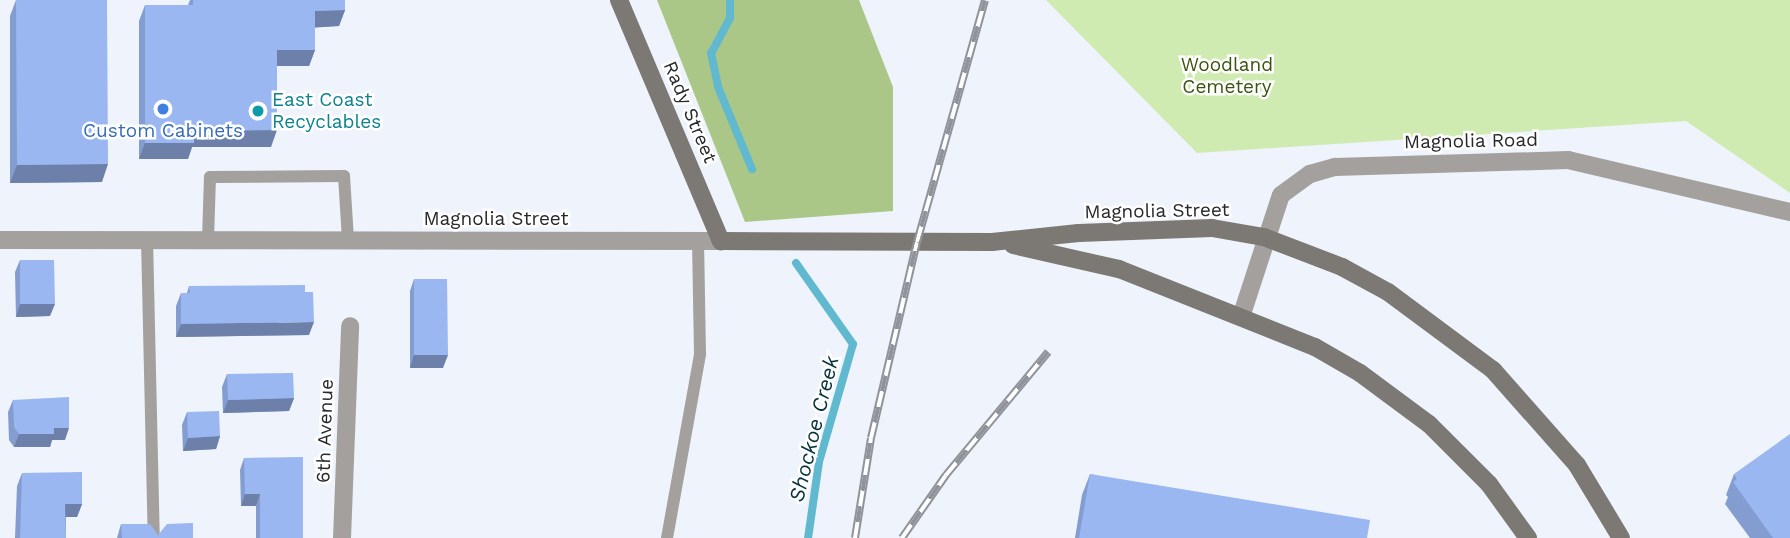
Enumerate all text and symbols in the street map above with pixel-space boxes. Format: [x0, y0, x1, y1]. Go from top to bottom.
park label: Woodland Cemetery [1181, 54, 1273, 98]
street label: Rady Street [658, 57, 722, 167]
place label: East Coast Recyclables [272, 89, 381, 133]
marker: Custom Cabinets [155, 101, 171, 117]
marker: East Coast Recyclables [250, 103, 266, 119]
place label: Custom Cabinets [83, 120, 243, 142]
street label: Magnolia Road [1404, 128, 1538, 154]
street label: Magnolia Street [1084, 198, 1230, 224]
street label: Magnolia Street [423, 208, 569, 230]
water label: Shockoe Creek [784, 353, 844, 505]
street label: 6th Avenue [312, 378, 338, 484]

